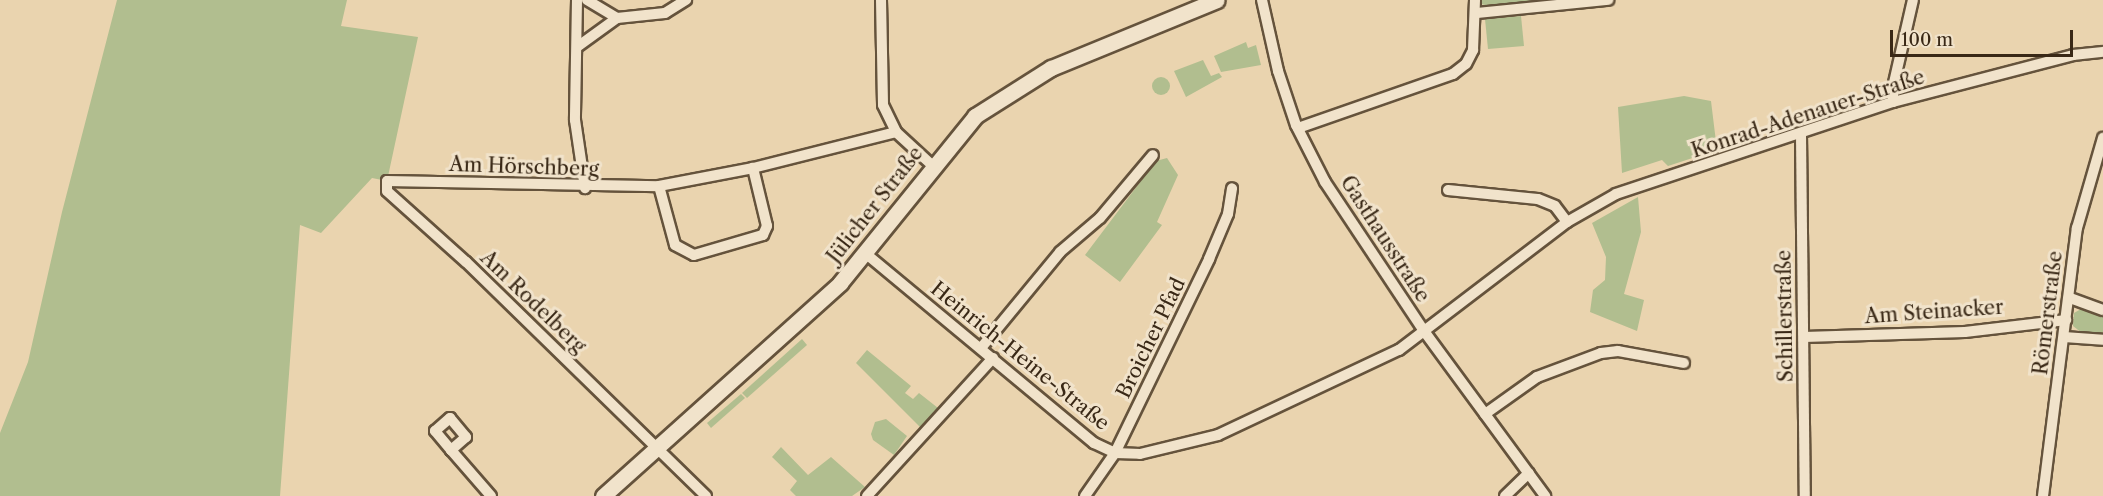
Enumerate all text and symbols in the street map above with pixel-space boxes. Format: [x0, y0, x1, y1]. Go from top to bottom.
scale bar [1893, 18, 2076, 56]
text: 100 m [1901, 29, 1953, 51]
street label: Konrad-Adenauer-Straße [1688, 65, 1928, 163]
street label: Jülicher Straße [822, 142, 928, 268]
street label: Am Hörschberg [449, 152, 599, 182]
street label: Gasthausstraße [1335, 171, 1435, 307]
street label: Am Rodelberg [475, 246, 591, 358]
street label: Schillerstraße [1772, 250, 1798, 382]
street label: Römerstraße [2028, 250, 2068, 376]
street label: Broicher Pfad [1111, 274, 1191, 402]
street label: Heinrich-Heine-Straße [926, 277, 1114, 435]
street label: Am Steinacker [1864, 295, 2004, 329]

